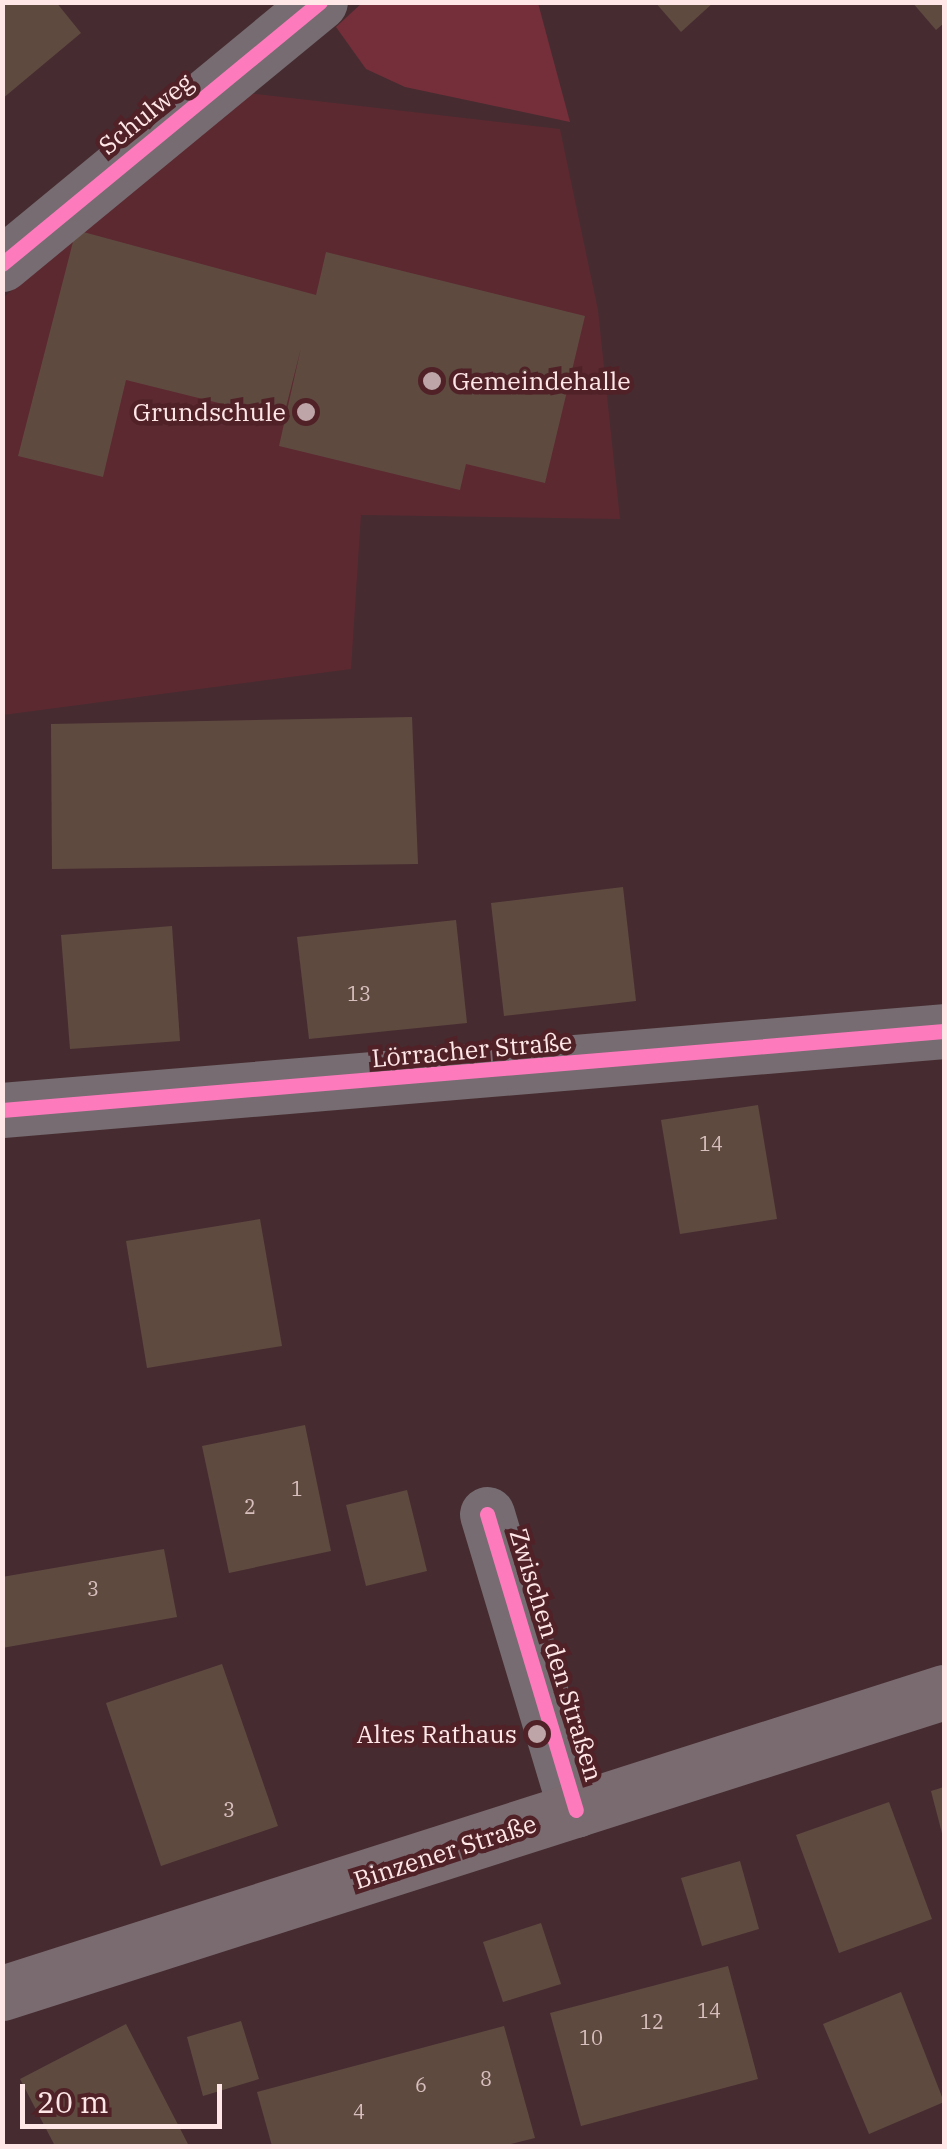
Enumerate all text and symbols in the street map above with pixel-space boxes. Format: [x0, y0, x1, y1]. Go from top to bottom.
street label: Schulweg [93, 67, 199, 161]
place label: Gemeindehalle [452, 366, 631, 396]
marker: Gemeindehalle [421, 370, 443, 392]
place label: Grundschule [133, 397, 286, 427]
marker: Grundschule [295, 401, 317, 423]
house number: 13 [347, 981, 371, 1005]
street label: Lörracher Straße [370, 1026, 574, 1074]
house number: 14 [699, 1131, 723, 1155]
house number: 1 [291, 1476, 303, 1500]
house number: 2 [244, 1494, 256, 1518]
street label: Zwischen den Straßen [503, 1525, 609, 1785]
house number: 3 [87, 1576, 99, 1600]
place label: Altes Rathaus [357, 1719, 517, 1749]
marker: Altes Rathaus [526, 1723, 548, 1745]
house number: 3 [223, 1797, 235, 1821]
street label: Binzener Straße [350, 1808, 540, 1896]
house number: 14 [697, 1998, 721, 2022]
house number: 12 [640, 2009, 664, 2033]
house number: 10 [579, 2025, 603, 2049]
scale bar [25, 2064, 228, 2126]
house number: 8 [480, 2066, 492, 2090]
house number: 6 [415, 2072, 427, 2096]
text: 20 m [37, 2082, 109, 2121]
house number: 4 [353, 2099, 365, 2123]

